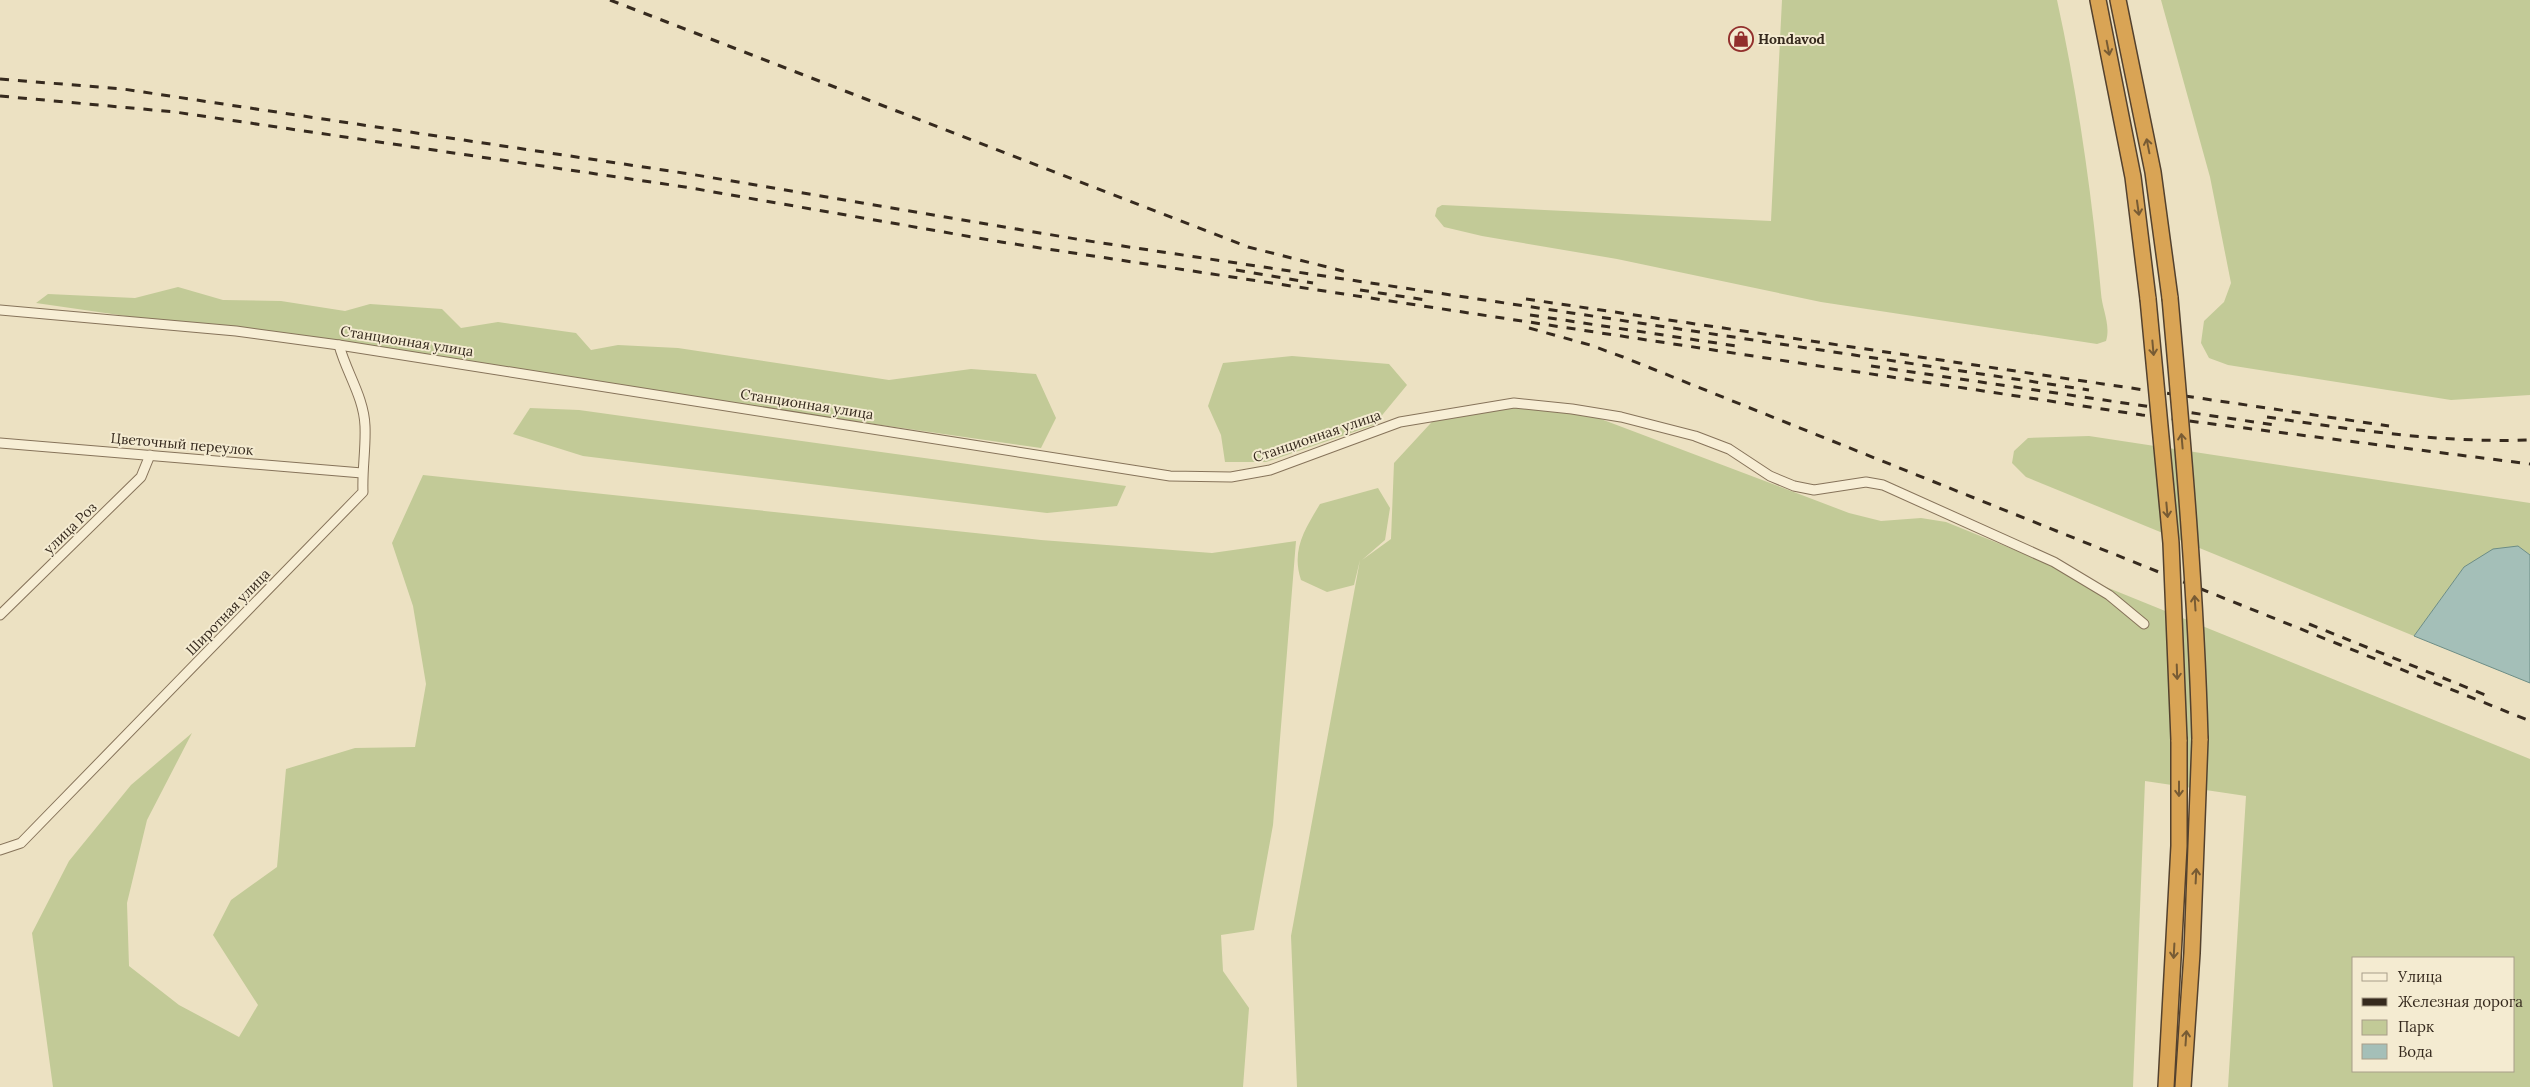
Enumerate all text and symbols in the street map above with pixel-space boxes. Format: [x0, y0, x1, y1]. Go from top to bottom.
shop icon: Hondavod [1728, 26, 1754, 52]
place label: Hondavod [1758, 30, 1825, 48]
one-way arrow [2104, 39, 2114, 55]
one-way arrow [2142, 139, 2152, 155]
one-way arrow [2133, 199, 2143, 215]
street label: Станционная улица [339, 322, 475, 360]
one-way arrow [2148, 340, 2157, 356]
street label: Станционная улица [739, 385, 875, 423]
street label: Станционная улица [1251, 406, 1383, 466]
street label: Цветочный переулок [110, 429, 255, 459]
one-way arrow [2177, 433, 2187, 449]
street label: улица Роз [40, 498, 101, 558]
one-way arrow [2163, 502, 2172, 518]
street label: Широтная улица [182, 565, 274, 659]
one-way arrow [2191, 595, 2200, 611]
one-way arrow [2172, 664, 2181, 680]
one-way arrow [2174, 780, 2184, 797]
one-way arrow [2192, 868, 2201, 884]
one-way arrow [2169, 943, 2178, 959]
legend [2352, 957, 2515, 1072]
text: Улица [2397, 967, 2443, 986]
text: Железная дорога [2398, 992, 2523, 1011]
text: Парк [2398, 1017, 2434, 1036]
one-way arrow [2182, 1031, 2191, 1047]
text: Вода [2398, 1042, 2433, 1061]

